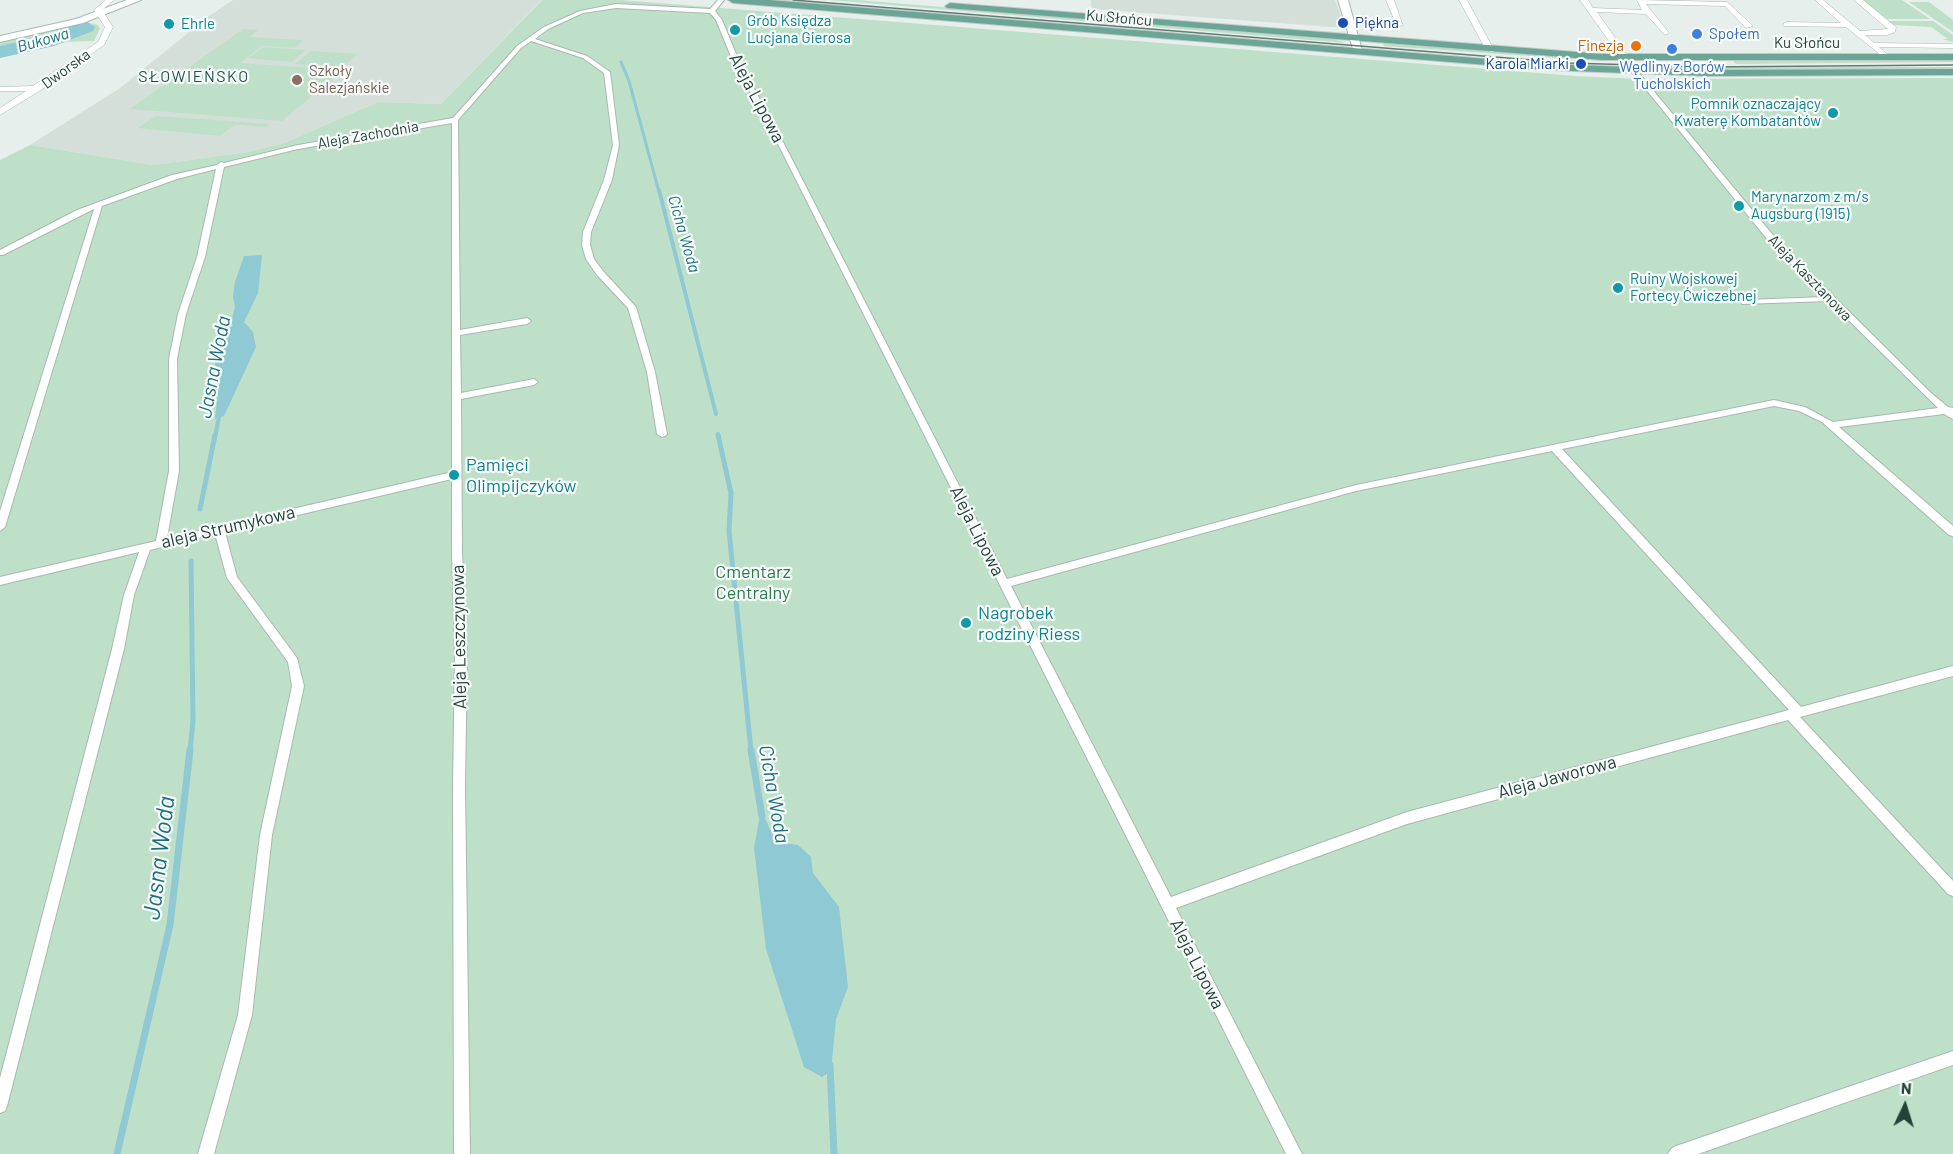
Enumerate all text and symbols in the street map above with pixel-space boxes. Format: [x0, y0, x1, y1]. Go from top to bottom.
street label: Ku Słońcu [1085, 6, 1153, 30]
place label: Grób Księdza Lucjana Gierosa [747, 12, 851, 47]
place label: Piękna [1355, 14, 1399, 32]
place label: Ehrle [181, 15, 215, 33]
marker: Piękna [1336, 16, 1350, 30]
marker: Ehrle [162, 17, 176, 31]
marker: Grób Księdza Lucjana Gierosa [728, 23, 742, 37]
water label: Bukowa [15, 24, 71, 56]
place label: Społem [1709, 25, 1760, 43]
marker: Społem [1690, 27, 1704, 41]
street label: Ku Słońcu [1774, 34, 1840, 52]
place label: Finezja [1578, 37, 1624, 55]
marker: Finezja [1629, 39, 1643, 53]
marker: Wędliny z Borów Tucholskich [1665, 42, 1679, 56]
street label: Dworska [38, 45, 94, 93]
street label: Aleja Lipowa [724, 50, 790, 146]
place label: Karola Miarki [1485, 55, 1569, 73]
marker: Karola Miarki [1574, 57, 1588, 71]
place label: Wędliny z Borów Tucholskich [1620, 58, 1724, 93]
place label: Szkoły Salezjańskie [309, 62, 389, 97]
district label: SŁOWIEŃSKO [138, 67, 250, 87]
marker: Szkoły Salezjańskie [290, 73, 304, 87]
place label: Pomnik oznaczający Kwaterę Kombatantów [1674, 95, 1821, 130]
marker: Pomnik oznaczający Kwaterę Kombatantów [1826, 106, 1840, 120]
street label: Aleja Zachodnia [316, 117, 420, 153]
place label: Marynarzom z m/s Augsburg (1915) [1751, 188, 1869, 223]
water label: Cicha Woda [664, 193, 704, 275]
marker: Marynarzom z m/s Augsburg (1915) [1732, 199, 1746, 213]
street label: Aleja Kasztanowa [1764, 231, 1856, 325]
place label: Ruiny Wojskowej Fortecy Ćwiczebnej [1630, 270, 1757, 305]
marker: Ruiny Wojskowej Fortecy Ćwiczebnej [1611, 281, 1625, 295]
water label: Jasna Woda [192, 314, 236, 420]
place label: Pamięci Olimpijczyków [466, 454, 576, 496]
marker: Pamięci Olimpijczyków [447, 468, 461, 482]
street label: Aleja Lipowa [945, 482, 1009, 580]
street label: aleja Strumykowa [159, 501, 297, 553]
park label: Cmentarz Centralny [715, 561, 791, 604]
street label: Aleja Leszczynowa [447, 564, 471, 710]
place label: Nagrobek rodziny Riess [978, 602, 1080, 644]
marker: Nagrobek rodziny Riess [959, 616, 973, 630]
water label: Cicha Woda [754, 743, 794, 845]
street label: Aleja Jaworowa [1495, 751, 1619, 803]
water label: Jasna Woda [137, 794, 181, 922]
street label: Aleja Lipowa [1165, 915, 1229, 1013]
north arrow [1875, 1076, 1935, 1136]
text: N [1900, 1078, 1912, 1097]

